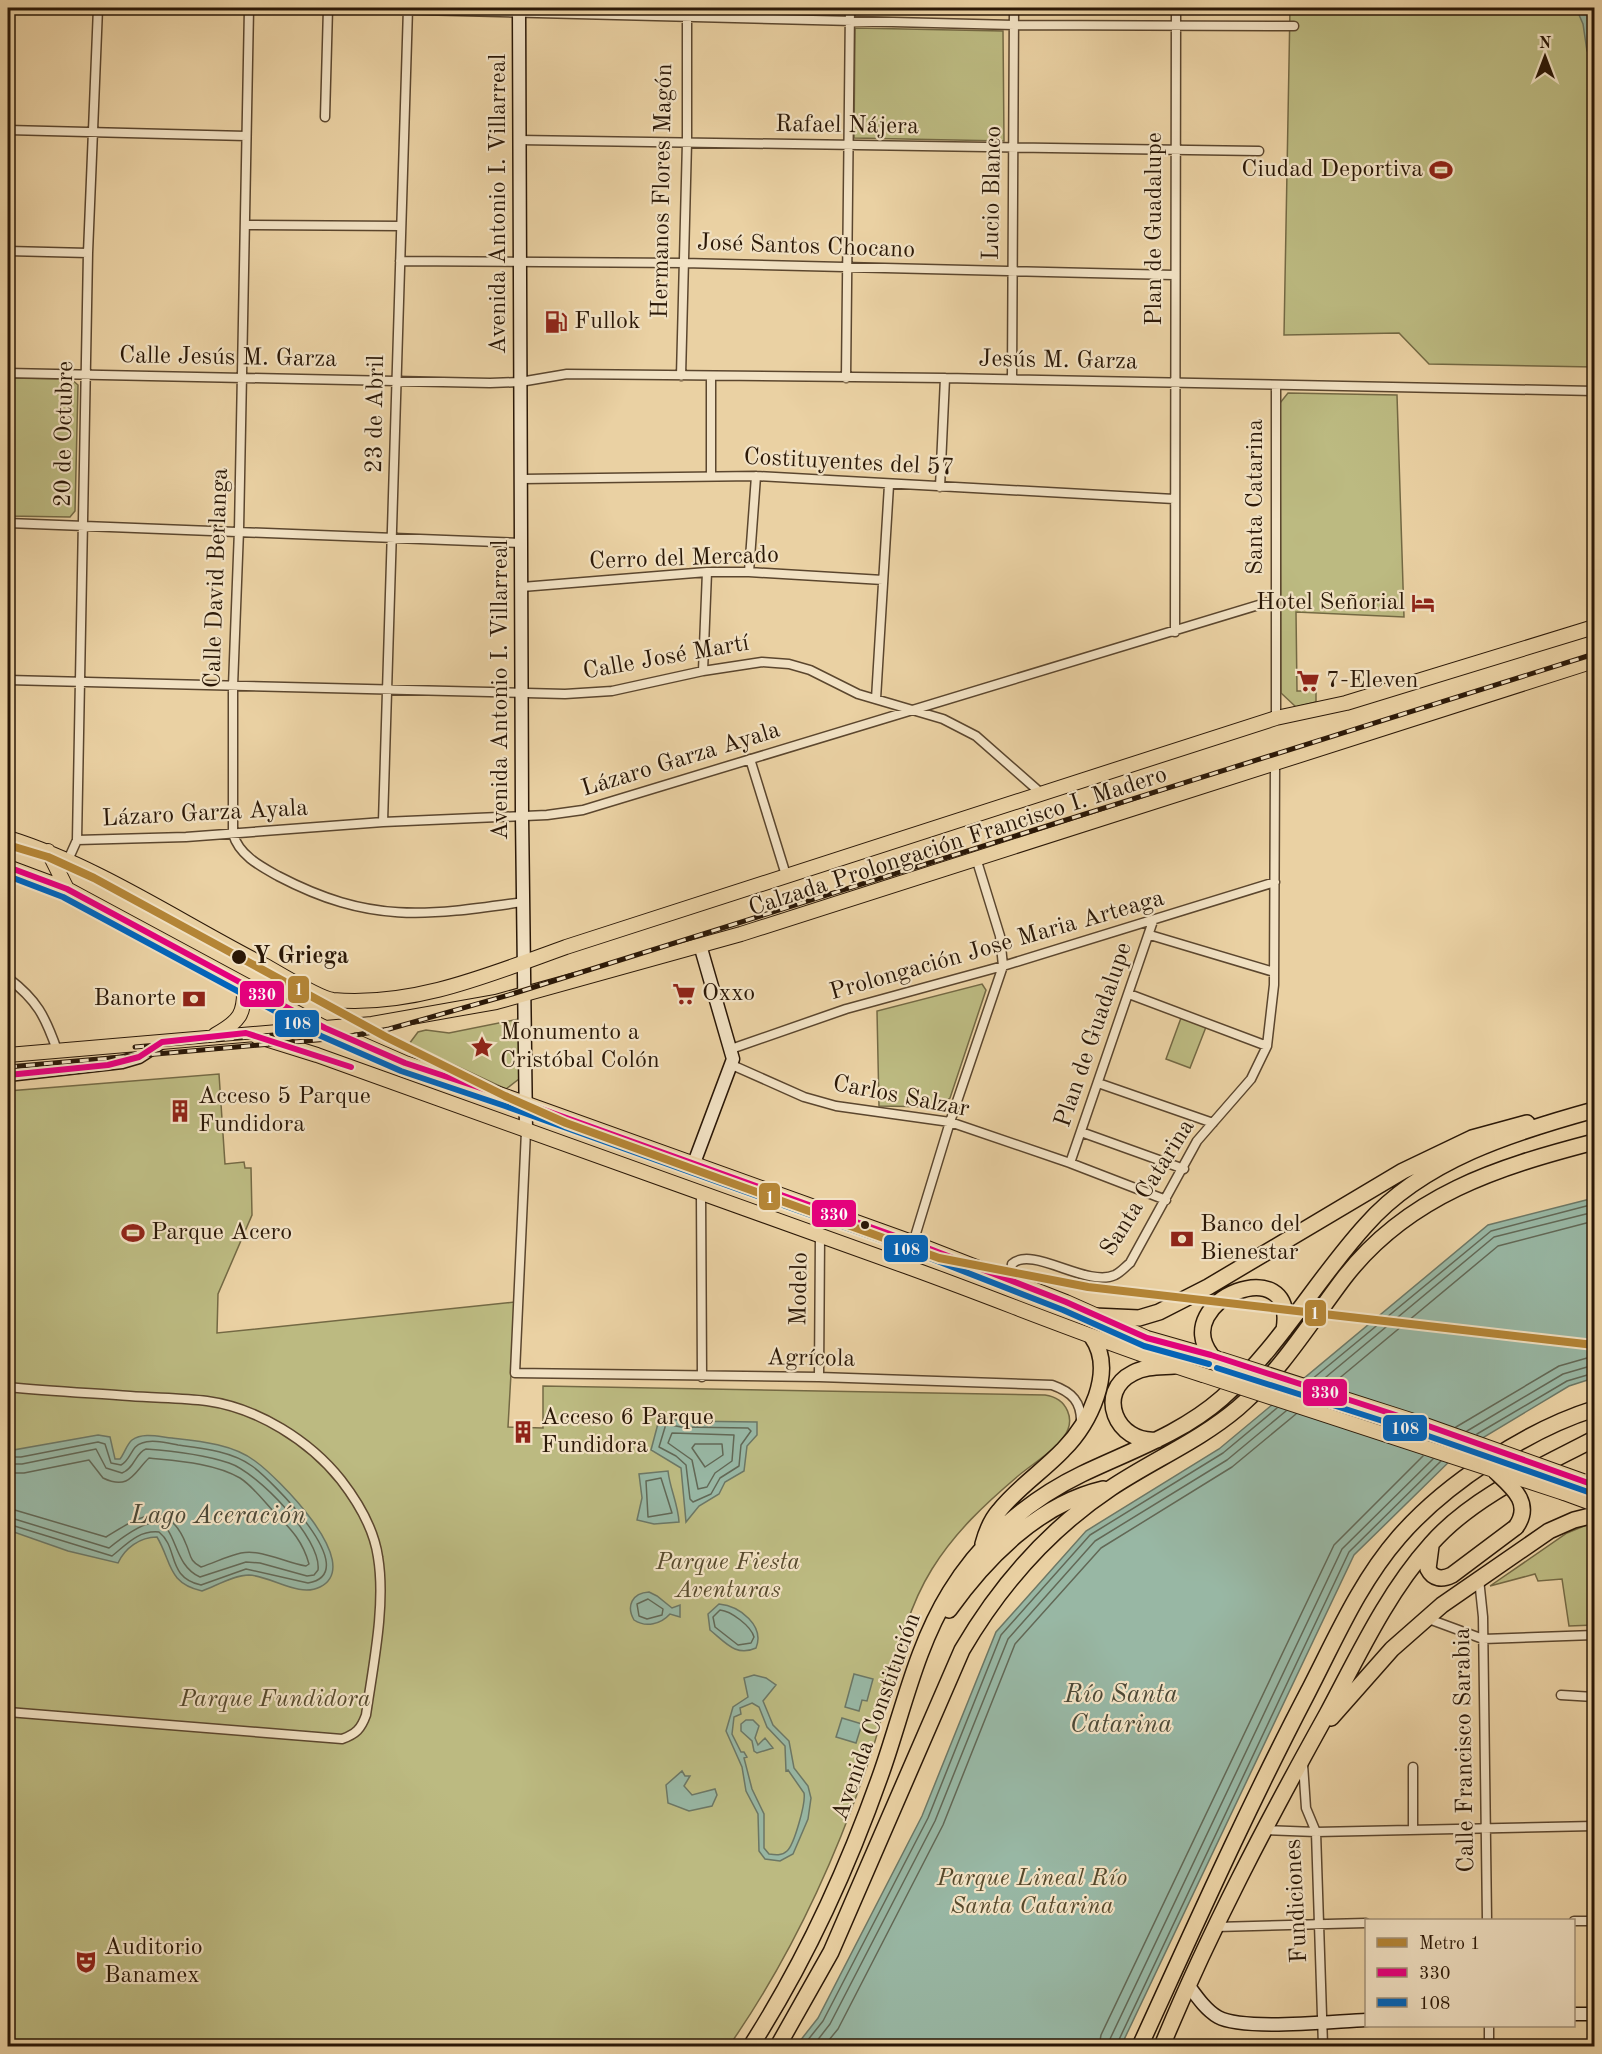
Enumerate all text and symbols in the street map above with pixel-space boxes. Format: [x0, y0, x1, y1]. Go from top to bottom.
north arrow [1515, 27, 1575, 87]
text: N [1539, 36, 1552, 52]
street label: Avenida Antonio I. Villarreal [487, 54, 511, 354]
street label: Hermanos Flores Magón [649, 63, 677, 319]
street label: Rafael Nájera [775, 113, 919, 139]
street label: Lucio Blanco [980, 125, 1006, 261]
street label: Plan de Guadalupe [1143, 132, 1167, 326]
sports icon: Ciudad Deportiva [1428, 157, 1454, 183]
place label: Ciudad Deportiva [1241, 158, 1423, 182]
street label: José Santos Chocano [696, 231, 916, 263]
fuel station icon: Fullok [543, 309, 569, 335]
place label: Fullok [574, 310, 640, 334]
street label: Calle Jesús M. Garza [119, 344, 337, 372]
street label: Jesús M. Garza [978, 348, 1138, 374]
street label: 23 de Abril [363, 355, 389, 473]
street label: 20 de Octubre [52, 361, 78, 507]
street label: Santa Catarina [1244, 419, 1268, 575]
street label: Costituyentes del 57 [743, 445, 955, 481]
street label: Calle David Berlanga [201, 467, 233, 689]
street label: Avenida Antonio I. Villarreal [489, 540, 513, 840]
street label: Cerro del Mercado [589, 544, 779, 574]
hotel icon: Hotel Señorial [1410, 590, 1436, 616]
place label: Hotel Señorial [1256, 591, 1405, 615]
street label: Calle José Martí [581, 631, 752, 684]
supermarket icon: 7-Eleven [1295, 668, 1321, 694]
place label: 7-Eleven [1326, 669, 1418, 693]
street label: Lázaro Garza Ayala [579, 718, 783, 802]
street label: Calzada Prolongación Francisco I. Madero [746, 763, 1170, 921]
street label: Lázaro Garza Ayala [101, 797, 309, 831]
street label: Prolongación Jose Maria Arteaga [827, 887, 1167, 1005]
street label: Plan de Guadalupe [1051, 940, 1137, 1130]
place label: Y Griega [253, 945, 349, 969]
marker: Y Griega [230, 948, 248, 966]
line badge: 1 [287, 975, 310, 1004]
line badge: 330 [239, 980, 285, 1008]
supermarket icon: Oxxo [671, 981, 697, 1007]
place label: Oxxo [702, 982, 755, 1006]
text: 1 [294, 983, 304, 999]
bank icon: Banorte [181, 986, 207, 1012]
place label: Banorte [93, 987, 176, 1011]
text: 330 [248, 988, 276, 1004]
line badge: 108 [274, 1009, 320, 1038]
text: 108 [283, 1017, 311, 1033]
place label: Monumento a Cristóbal Colón [500, 1021, 660, 1073]
place icon: Monumento a Cristóbal Colón [469, 1034, 495, 1060]
street label: Carlos Salzar [831, 1072, 972, 1122]
place label: Acceso 5 Parque Fundidora [198, 1085, 371, 1137]
building icon: Acceso 5 Parque Fundidora [167, 1098, 193, 1124]
street label: Santa Catarina [1096, 1115, 1200, 1261]
line badge: 1 [758, 1182, 781, 1211]
text: 1 [765, 1191, 775, 1207]
line badge: 330 [811, 1199, 857, 1228]
text: 330 [820, 1208, 848, 1224]
place label: Banco del Bienestar [1200, 1213, 1301, 1265]
unlabelled marker [859, 1219, 871, 1231]
sports icon: Parque Acero [120, 1220, 146, 1246]
place label: Parque Acero [151, 1221, 292, 1245]
bank icon: Banco del Bienestar [1169, 1226, 1195, 1252]
line badge: 108 [883, 1234, 929, 1263]
text: 108 [892, 1243, 920, 1259]
street label: Modelo [787, 1252, 813, 1326]
line badge: 1 [1304, 1299, 1327, 1327]
text: 1 [1310, 1307, 1320, 1323]
street label: Agrícola [767, 1346, 856, 1372]
line badge: 330 [1302, 1378, 1348, 1407]
text: 330 [1311, 1386, 1339, 1402]
place label: Acceso 6 Parque Fundidora [541, 1406, 714, 1458]
line badge: 108 [1382, 1414, 1428, 1442]
building icon: Acceso 6 Parque Fundidora [510, 1419, 536, 1445]
text: 108 [1391, 1422, 1419, 1438]
water label: Lago Aceración [129, 1503, 306, 1529]
park label: Parque Fiesta Aventuras [655, 1551, 800, 1603]
street label: Avenida Constitución [828, 1610, 926, 1824]
street label: Calle Francisco Sarabia [1451, 1627, 1479, 1873]
water label: Río Santa Catarina [1063, 1682, 1178, 1738]
park label: Parque Fundidora [178, 1688, 371, 1712]
street label: Fundiciones [1282, 1838, 1312, 1964]
park label: Parque Lineal Río Santa Catarina [936, 1867, 1127, 1919]
legend [1365, 1919, 1575, 2027]
text: Metro 1 [1419, 1935, 1480, 1953]
place label: Auditorio Banamex [104, 1936, 203, 1988]
theatre icon: Auditorio Banamex [73, 1949, 99, 1975]
text: 330 [1419, 1965, 1450, 1983]
text: 108 [1419, 1995, 1450, 2013]

